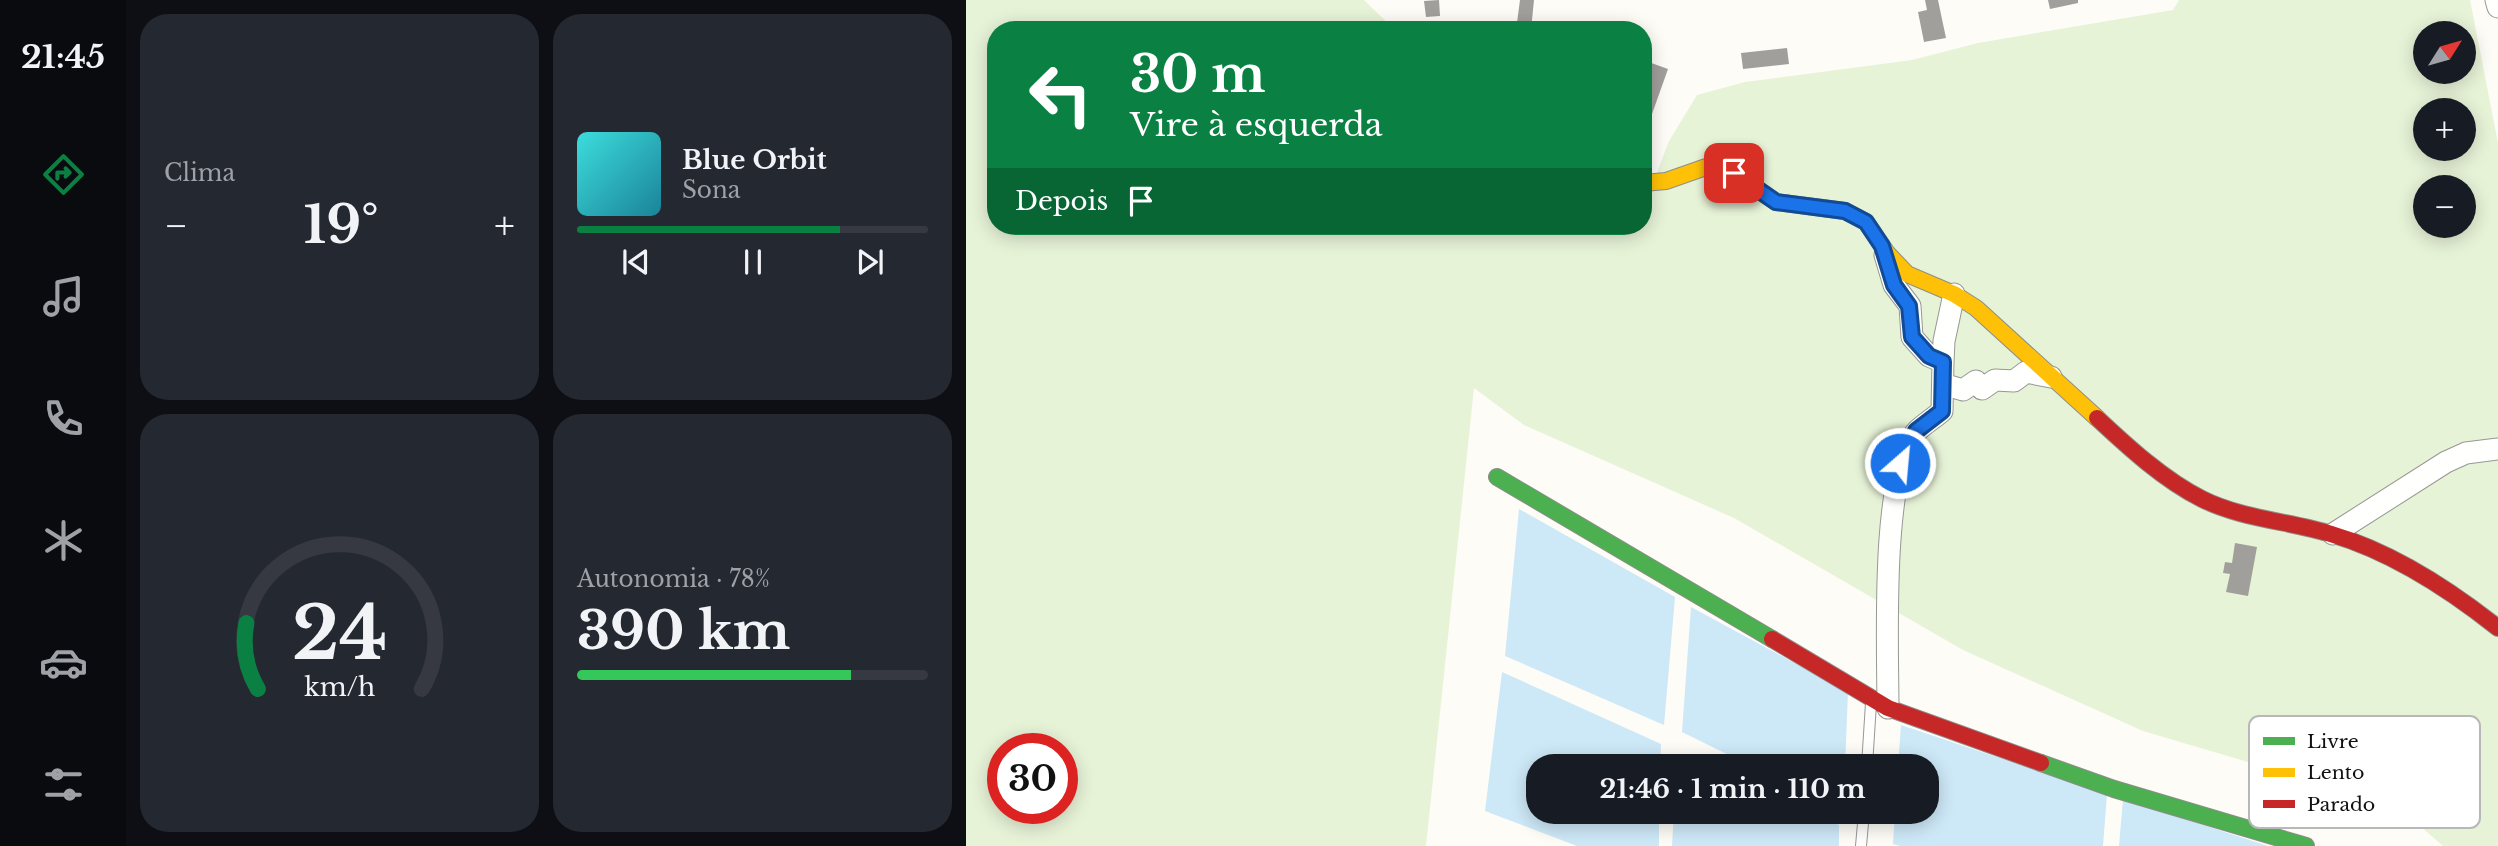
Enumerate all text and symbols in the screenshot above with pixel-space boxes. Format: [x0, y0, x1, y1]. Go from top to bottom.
north arrow [2413, 21, 2476, 84]
map controls [2413, 21, 2476, 238]
text: 21:45 [21, 37, 105, 77]
text: 30 m [1130, 44, 1265, 105]
icon: left [1015, 49, 1106, 140]
button: + [2413, 98, 2476, 161]
text: Vire à esquerda [1130, 105, 1383, 145]
pin [1704, 143, 1764, 203]
text: Blue Orbit [682, 144, 827, 176]
icon: directions [39, 150, 88, 199]
icon: arrive [1715, 154, 1753, 192]
text: Clima [164, 159, 235, 187]
button: − [2413, 175, 2476, 238]
text: Sona [682, 176, 740, 204]
icon: arrive [1122, 182, 1160, 220]
text: Depois [1015, 185, 1108, 217]
text: 19° [304, 193, 379, 257]
text: − [164, 202, 188, 249]
text: + [494, 202, 515, 249]
icon: previous [617, 243, 655, 281]
icon: pause [734, 243, 772, 281]
icon: next [851, 243, 889, 281]
icon: music [39, 272, 88, 321]
icon: phone [39, 394, 88, 443]
position arrow [1863, 426, 1937, 500]
icon: climate [39, 516, 88, 565]
text: Autonomia · 78% [577, 565, 770, 593]
text: 24 [292, 588, 387, 679]
text: 390 km [577, 599, 790, 663]
icon: car [39, 638, 88, 687]
text: km/h [304, 672, 375, 703]
legend [2249, 716, 2480, 828]
text: Livre [2307, 730, 2359, 753]
speed limit sign: 30 [987, 733, 1078, 824]
icon: filters [39, 760, 88, 809]
text: Lento [2307, 761, 2364, 784]
text: 21:46 · 1 min · 110 m [1600, 773, 1865, 805]
text: Parado [2307, 793, 2375, 816]

